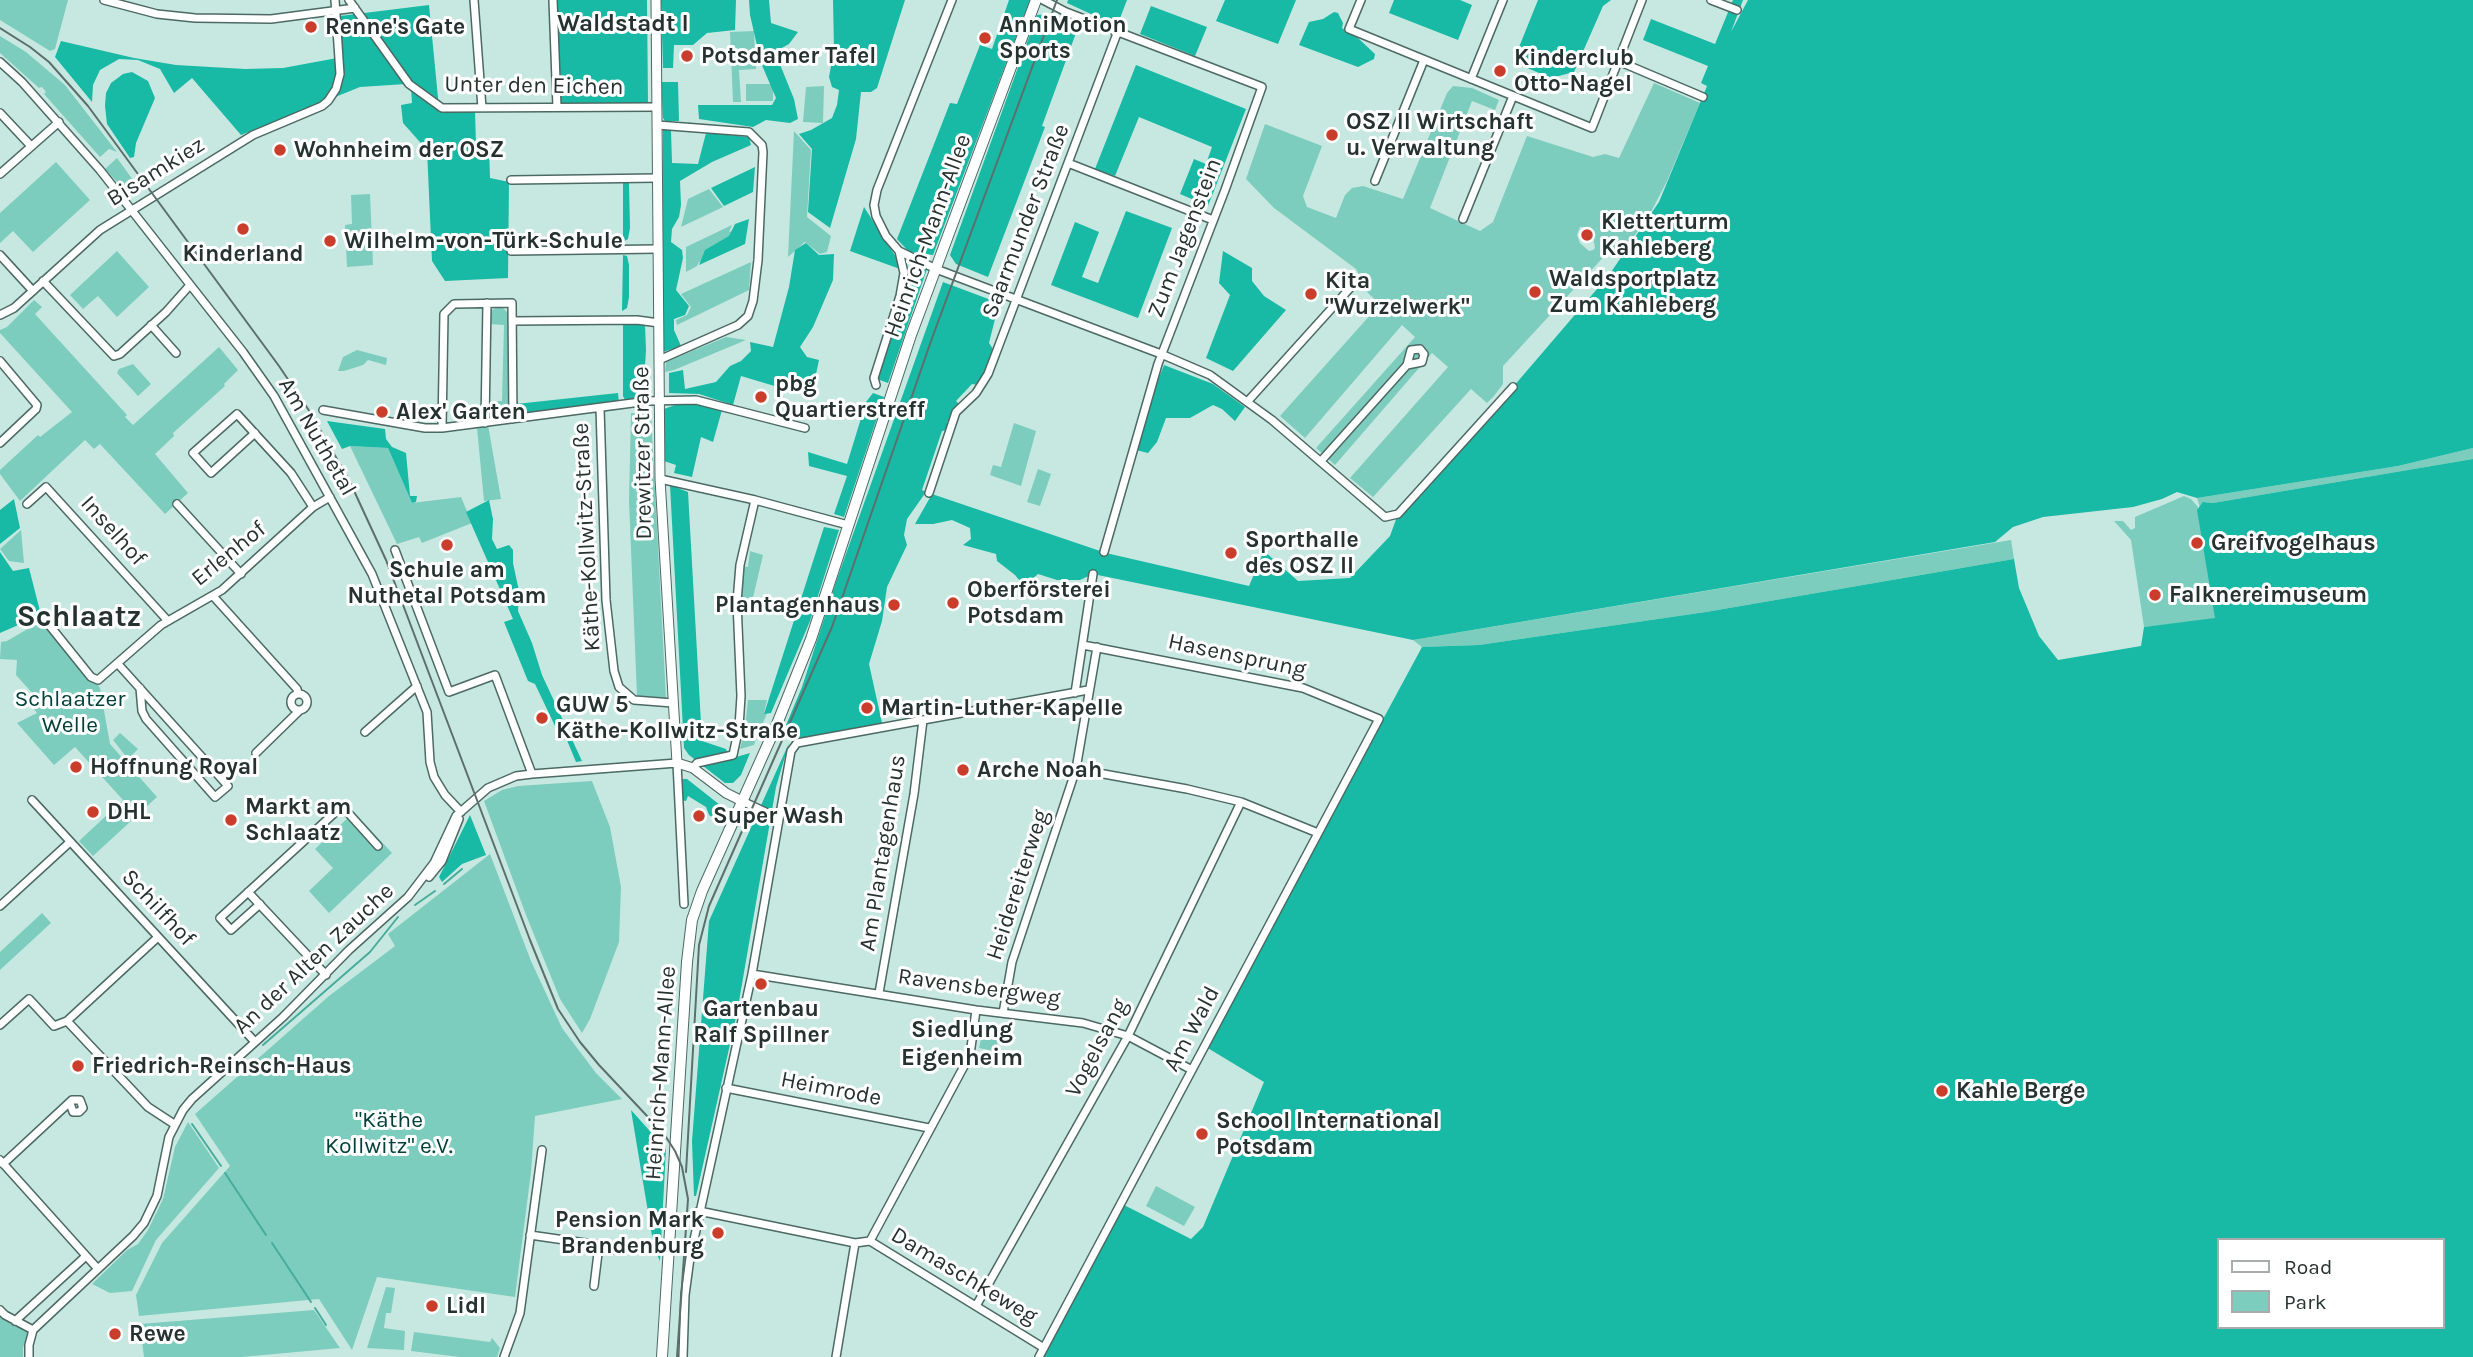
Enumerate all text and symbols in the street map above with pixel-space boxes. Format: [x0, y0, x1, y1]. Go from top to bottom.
district label: Waldstadt I [557, 10, 689, 38]
place label: AnniMotion Sports [999, 11, 1127, 65]
place label: Renne's Gate [325, 13, 465, 41]
marker: Renne's Gate [303, 19, 319, 35]
marker: AnniMotion Sports [977, 30, 993, 46]
place label: Potsdamer Tafel [701, 42, 876, 70]
place label: Kinderclub Otto-Nagel [1514, 44, 1634, 98]
marker: Potsdamer Tafel [679, 48, 695, 64]
marker: Kinderclub Otto-Nagel [1492, 63, 1508, 79]
street label: Unter den Eichen [444, 71, 624, 101]
place label: OSZ II Wirtschaft u. Verwaltung [1346, 108, 1533, 162]
street label: Saarmunder Straße [976, 120, 1076, 322]
marker: OSZ II Wirtschaft u. Verwaltung [1324, 127, 1340, 143]
street label: Bisamkiez [102, 131, 210, 213]
street label: Heinrich-Mann-Allee [878, 131, 978, 341]
place label: Wohnheim der OSZ [294, 136, 504, 164]
marker: Wohnheim der OSZ [272, 142, 288, 158]
street label: Zum Jagenstein [1142, 154, 1228, 322]
place label: Kletterturm Kahleberg [1601, 208, 1729, 262]
marker: Kinderland [235, 221, 251, 237]
place label: Wilhelm-von-Türk-Schule [344, 227, 623, 255]
marker: Kletterturm Kahleberg [1579, 227, 1595, 243]
marker: Wilhelm-von-Türk-Schule [322, 233, 338, 249]
place label: Kinderland [182, 240, 304, 268]
place label: Waldsportplatz Zum Kahleberg [1549, 265, 1717, 319]
place label: Kita "Wurzelwerk" [1325, 267, 1470, 321]
marker: Waldsportplatz Zum Kahleberg [1527, 284, 1543, 300]
marker: Kita "Wurzelwerk" [1303, 286, 1319, 302]
street label: Drewitzer Straße [628, 366, 658, 540]
place label: pbg Quartierstreff [775, 370, 925, 424]
street label: Am Nuthetal [272, 373, 362, 501]
marker: pbg Quartierstreff [753, 389, 769, 405]
place label: Alex' Garten [396, 398, 526, 426]
marker: Alex' Garten [374, 404, 390, 420]
street label: Käthe-Kollwitz-Straße [567, 422, 607, 652]
street label: Inselhof [74, 490, 152, 572]
street label: Erlenhof [186, 516, 272, 592]
place label: Sporthalle des OSZ II [1245, 526, 1359, 580]
place label: Greifvogelhaus [2211, 529, 2376, 557]
marker: Greifvogelhaus [2189, 535, 2205, 551]
marker: Schule am Nuthetal Potsdam [439, 537, 455, 553]
marker: Sporthalle des OSZ II [1223, 545, 1239, 561]
place label: Schule am Nuthetal Potsdam [348, 556, 546, 610]
place label: Oberförsterei Potsdam [967, 576, 1111, 630]
place label: Falknereimuseum [2169, 581, 2367, 609]
marker: Falknereimuseum [2147, 587, 2163, 603]
place label: Plantagenhaus [715, 591, 880, 619]
marker: Oberförsterei Potsdam [945, 595, 961, 611]
marker: Plantagenhaus [886, 597, 902, 613]
district label: Schlaatz [17, 599, 141, 635]
street label: Hasensprung [1165, 628, 1309, 684]
park label: Schlaatzer Welle [14, 685, 126, 739]
place label: GUW 5 Käthe-Kollwitz-Straße [556, 691, 798, 745]
place label: Martin-Luther-Kapelle [881, 694, 1123, 722]
marker: Martin-Luther-Kapelle [859, 700, 875, 716]
marker: GUW 5 Käthe-Kollwitz-Straße [534, 710, 550, 726]
place label: Hoffnung Royal [90, 753, 258, 781]
street label: Am Plantagenhaus [854, 753, 912, 953]
place label: Arche Noah [977, 756, 1102, 784]
marker: Hoffnung Royal [68, 759, 84, 775]
marker: Arche Noah [955, 762, 971, 778]
place label: Markt am Schlaatz [245, 793, 351, 847]
place label: DHL [107, 798, 150, 826]
place label: Super Wash [713, 802, 844, 830]
marker: DHL [85, 804, 101, 820]
street label: Heidereiterweg [981, 806, 1055, 964]
marker: Super Wash [691, 808, 707, 824]
marker: Markt am Schlaatz [223, 812, 239, 828]
street label: Schilfhof [115, 864, 201, 952]
street label: An der Alten Zauche [228, 878, 400, 1040]
street label: Ravensbergweg [896, 963, 1062, 1013]
street label: Heinrich-Mann-Allee [640, 965, 682, 1181]
marker: Gartenbau Ralf Spillner [753, 976, 769, 992]
street label: Am Wald [1158, 982, 1226, 1076]
street label: Vogelsang [1060, 994, 1134, 1102]
place label: Gartenbau Ralf Spillner [693, 995, 829, 1049]
district label: Siedlung Eigenheim [901, 1016, 1023, 1072]
place label: Friedrich-Reinsch-Haus [92, 1052, 351, 1080]
marker: Friedrich-Reinsch-Haus [70, 1058, 86, 1074]
street label: Heimrode [778, 1066, 884, 1112]
place label: Kahle Berge [1956, 1077, 2085, 1105]
marker: Kahle Berge [1934, 1083, 1950, 1099]
park label: "Käthe Kollwitz" e.V. [325, 1106, 453, 1160]
place label: School International Potsdam [1216, 1107, 1440, 1161]
marker: School International Potsdam [1194, 1126, 1210, 1142]
place label: Pension Mark Brandenburg [555, 1206, 704, 1260]
street label: Damaschkeweg [886, 1221, 1042, 1331]
marker: Pension Mark Brandenburg [710, 1225, 726, 1241]
legend [2218, 1238, 2445, 1329]
text: Road [2284, 1255, 2332, 1279]
text: Park [2284, 1290, 2327, 1314]
place label: Lidl [446, 1292, 486, 1320]
marker: Lidl [424, 1298, 440, 1314]
place label: Rewe [129, 1320, 186, 1348]
marker: Rewe [107, 1326, 123, 1342]

